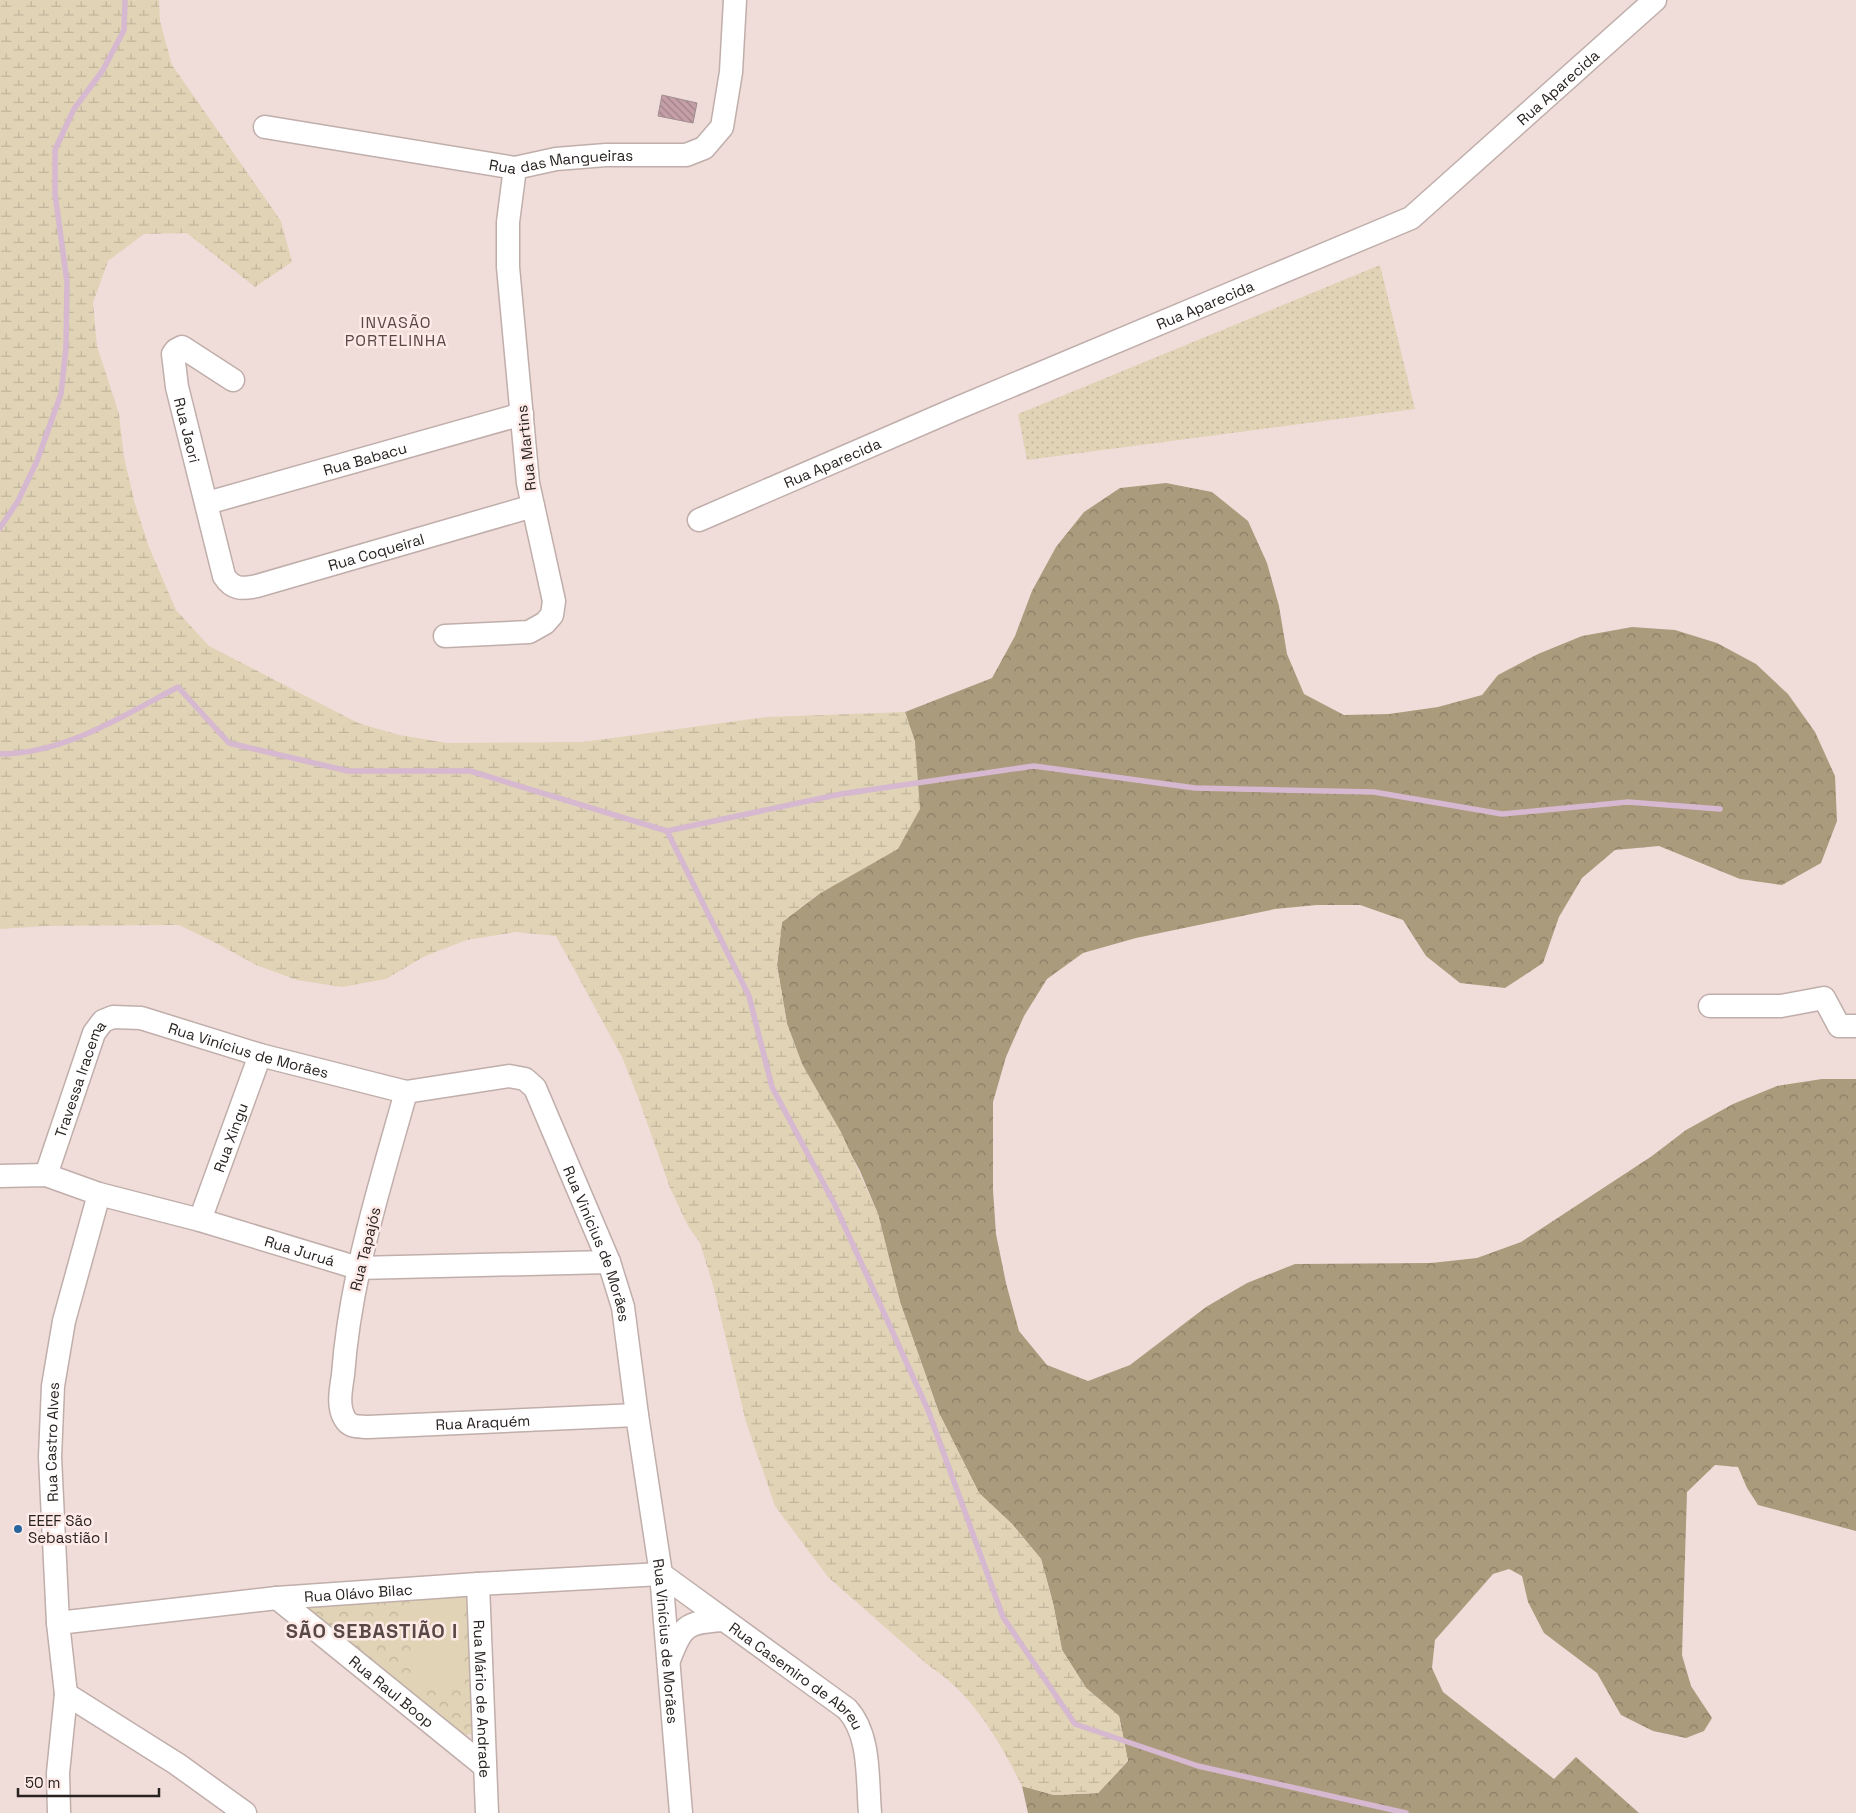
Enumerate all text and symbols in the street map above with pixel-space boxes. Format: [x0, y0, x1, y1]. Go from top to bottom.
street label: Rua Aparecida [1512, 45, 1603, 129]
street label: Rua das Mangueiras [488, 145, 633, 178]
street label: Rua Aparecida [1153, 275, 1257, 333]
district label: INVASÃO PORTELINHA [345, 312, 447, 351]
street label: Rua Jaori [170, 395, 205, 465]
street label: Rua Martins [512, 404, 540, 492]
street label: Rua Aparecida [781, 433, 884, 492]
street label: Rua Babacu [321, 438, 409, 479]
street label: Rua Coqueiral [326, 529, 426, 574]
street label: Travessa Iracema [50, 1016, 110, 1140]
street label: Rua Vinícius de Morães [166, 1018, 331, 1082]
street label: Rua Xingu [209, 1100, 251, 1175]
street label: Rua Vinícius de Morães [560, 1163, 634, 1323]
street label: Rua Tapajós [345, 1205, 385, 1293]
street label: Rua Juruá [263, 1231, 338, 1270]
street label: Rua Castro Alves [40, 1382, 63, 1502]
street label: Rua Araquém [435, 1410, 531, 1433]
place label: EEEF São Sebastião I [28, 1511, 108, 1547]
marker: EEEF São Sebastião I [12, 1523, 24, 1535]
street label: Rua Vinícius de Morães [649, 1557, 683, 1724]
street label: Rua Olávo Bilac [303, 1579, 413, 1606]
street label: Rua Casemiro de Abreu [726, 1617, 868, 1733]
district label: SÃO SEBASTIÃO I [286, 1618, 458, 1644]
street label: Rua Mário de Andrade [470, 1619, 495, 1778]
street label: Rua Raul Boop [346, 1651, 438, 1731]
scale bar [18, 1766, 159, 1798]
text: 50 m [25, 1773, 60, 1792]

